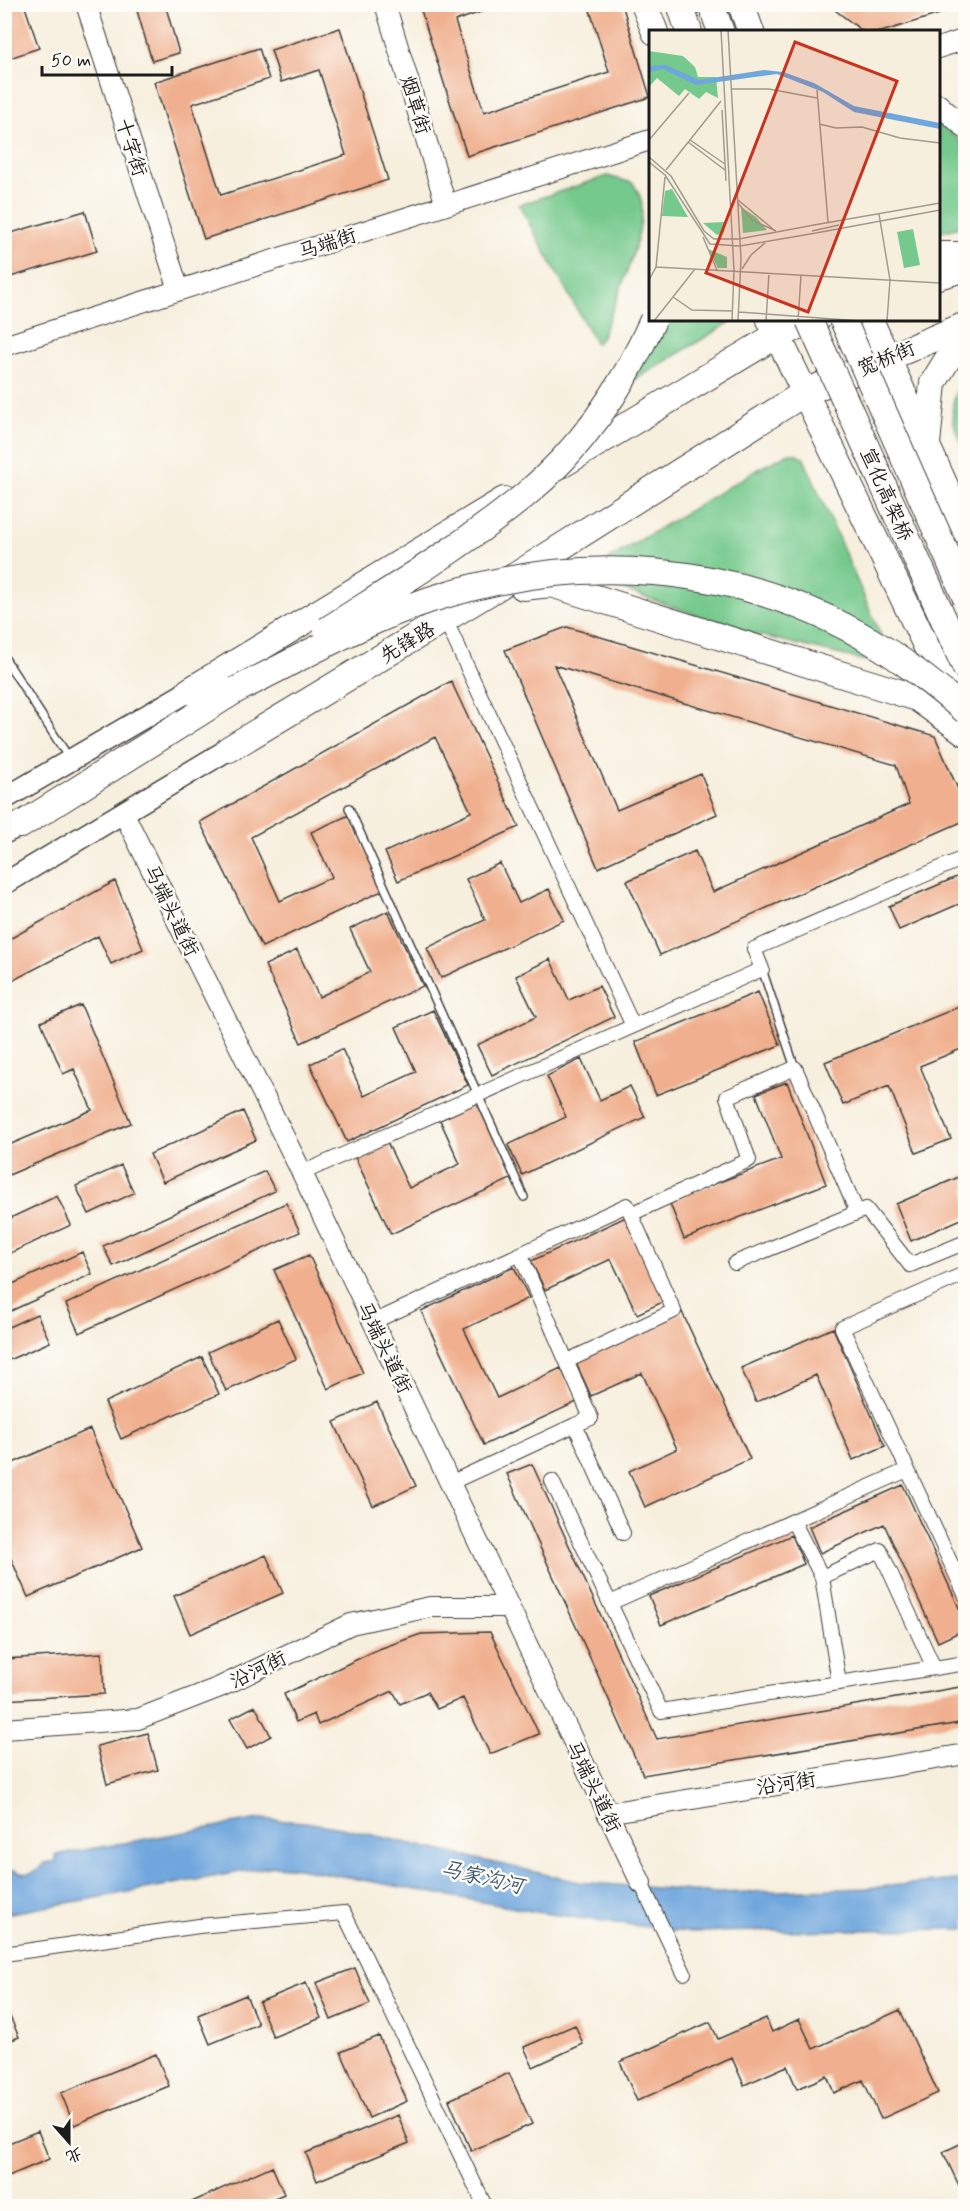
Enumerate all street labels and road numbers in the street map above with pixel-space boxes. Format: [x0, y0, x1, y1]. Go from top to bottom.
street label: 烟草街 [393, 73, 436, 138]
street label: 十字街 [108, 115, 153, 180]
street label: 马端街 [295, 222, 360, 267]
street label: 宽桥街 [854, 335, 919, 384]
street label: 宣化高架桥 [853, 443, 918, 546]
street label: 先锋路 [375, 616, 441, 670]
street label: 马端头道街 [137, 860, 205, 962]
street label: 马端头道街 [350, 1297, 418, 1399]
street label: 沿河街 [226, 1645, 292, 1696]
street label: 马端头道街 [559, 1736, 627, 1838]
street label: 沿河街 [754, 1766, 818, 1803]

